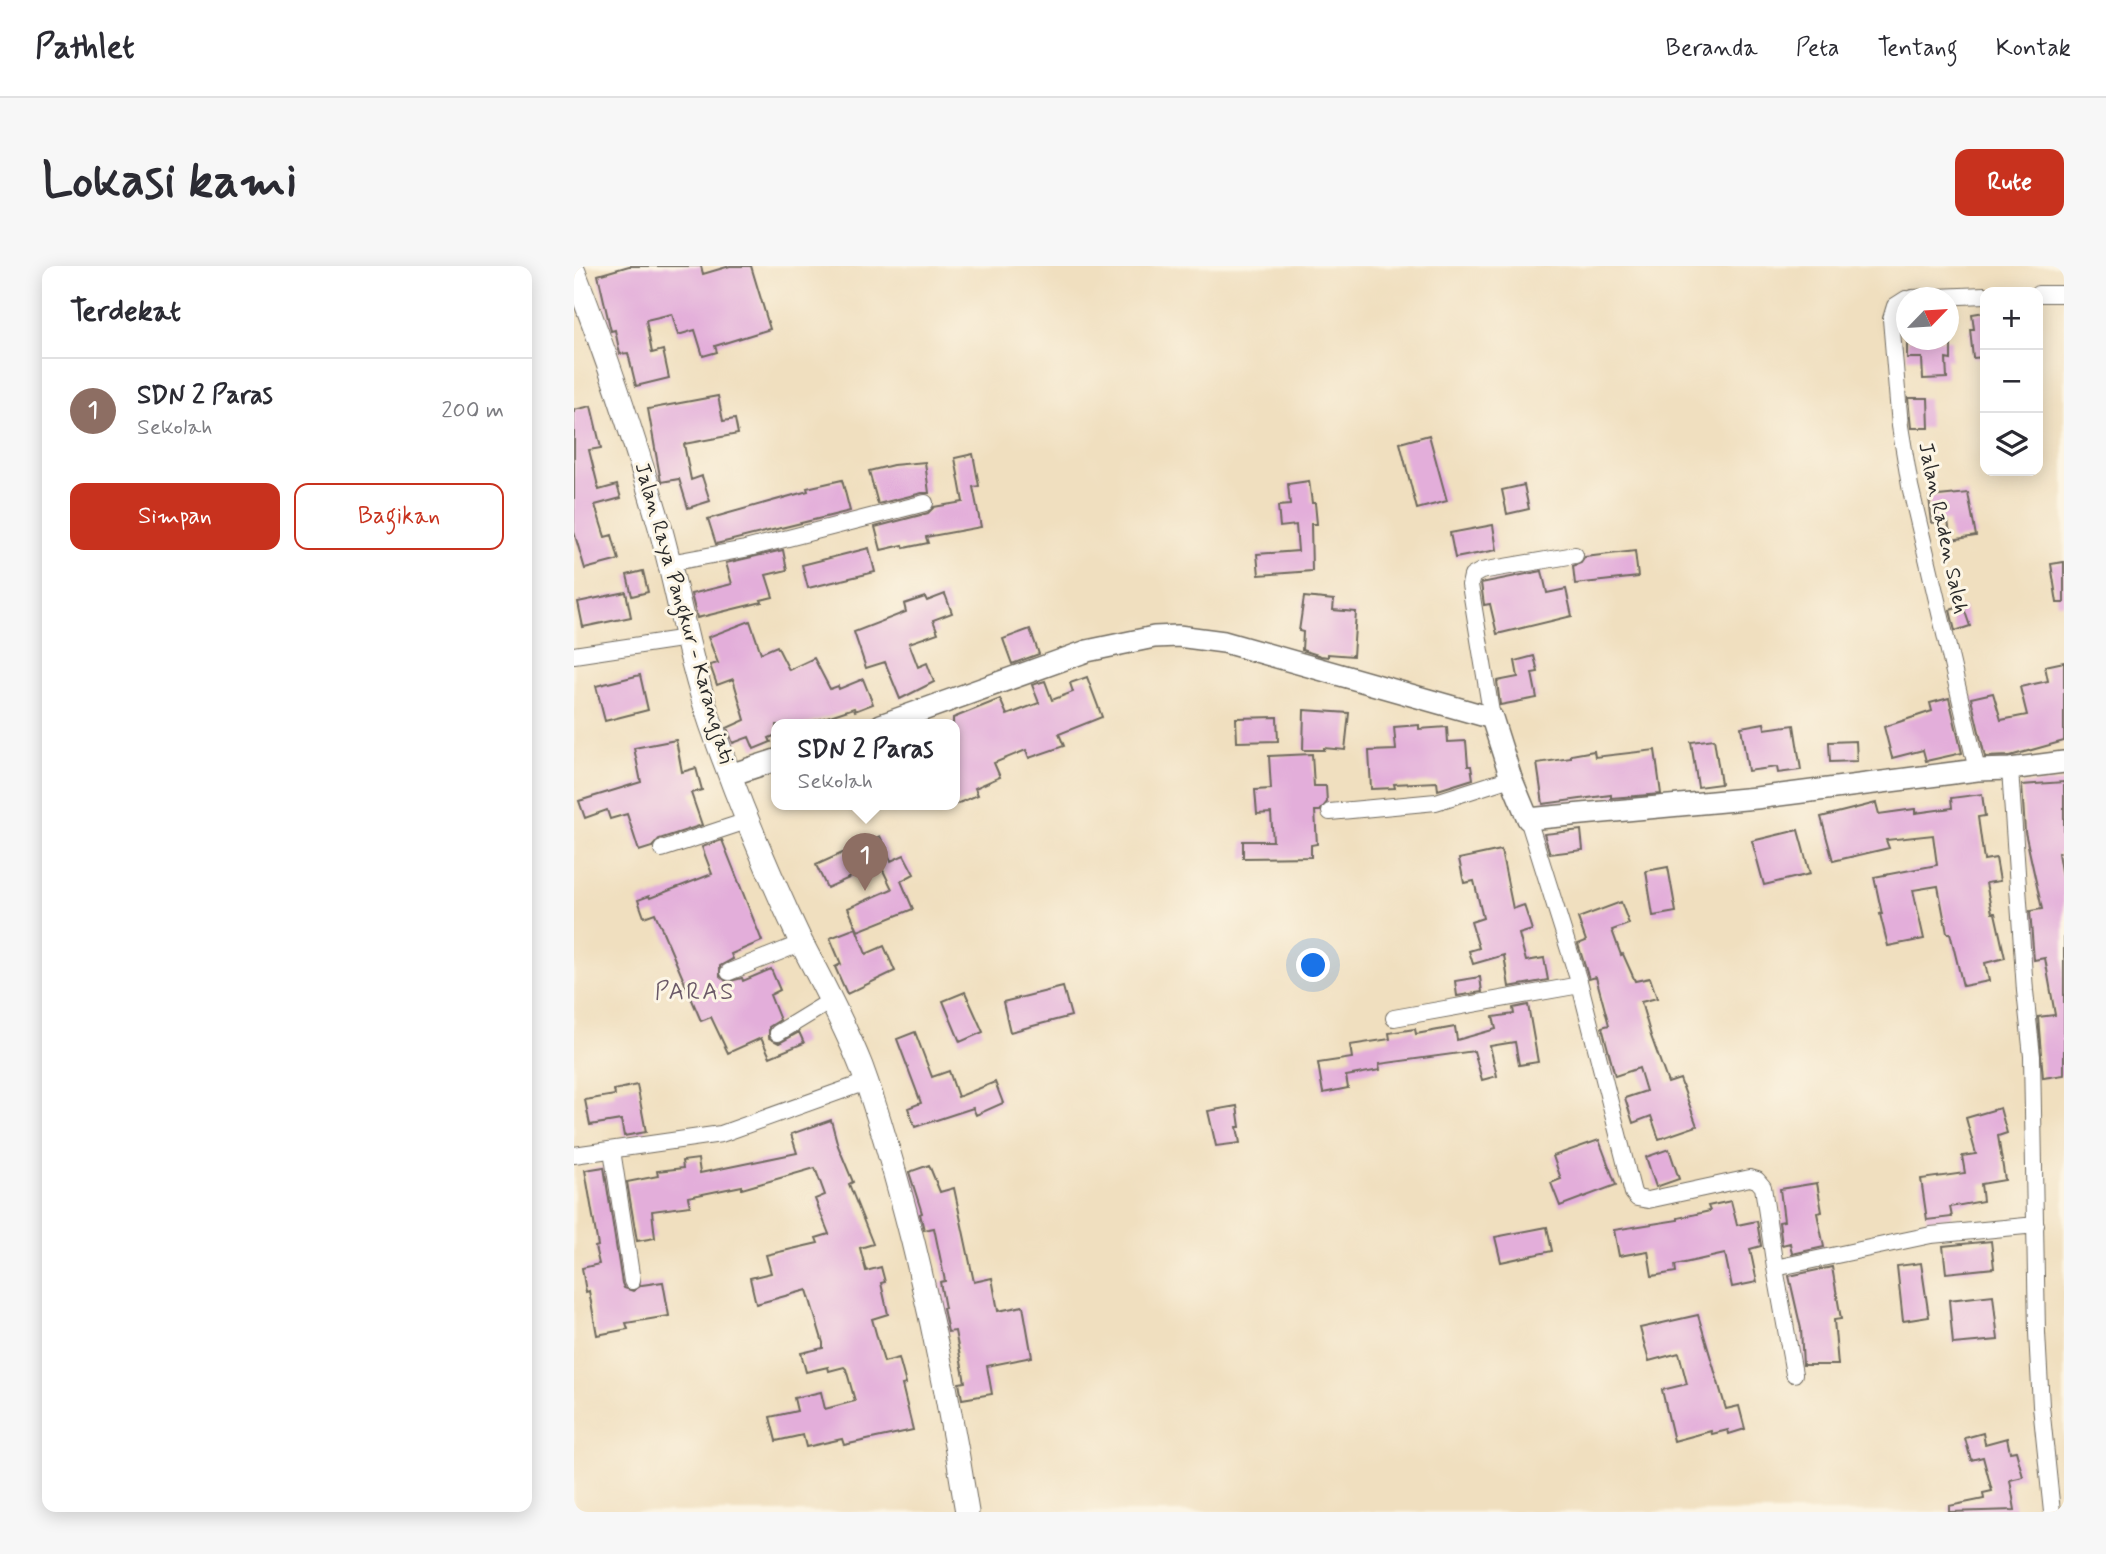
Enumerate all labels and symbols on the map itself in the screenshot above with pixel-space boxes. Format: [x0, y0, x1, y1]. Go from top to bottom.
north arrow [1896, 287, 1959, 350]
street label: Jalan Raden Saleh [1911, 440, 1975, 616]
street label: Jalan Raya Pangkur - Karangjati [626, 459, 740, 767]
pin: 1 [842, 833, 888, 891]
your location [1296, 948, 1330, 982]
district label: PARAS [655, 977, 735, 1008]

